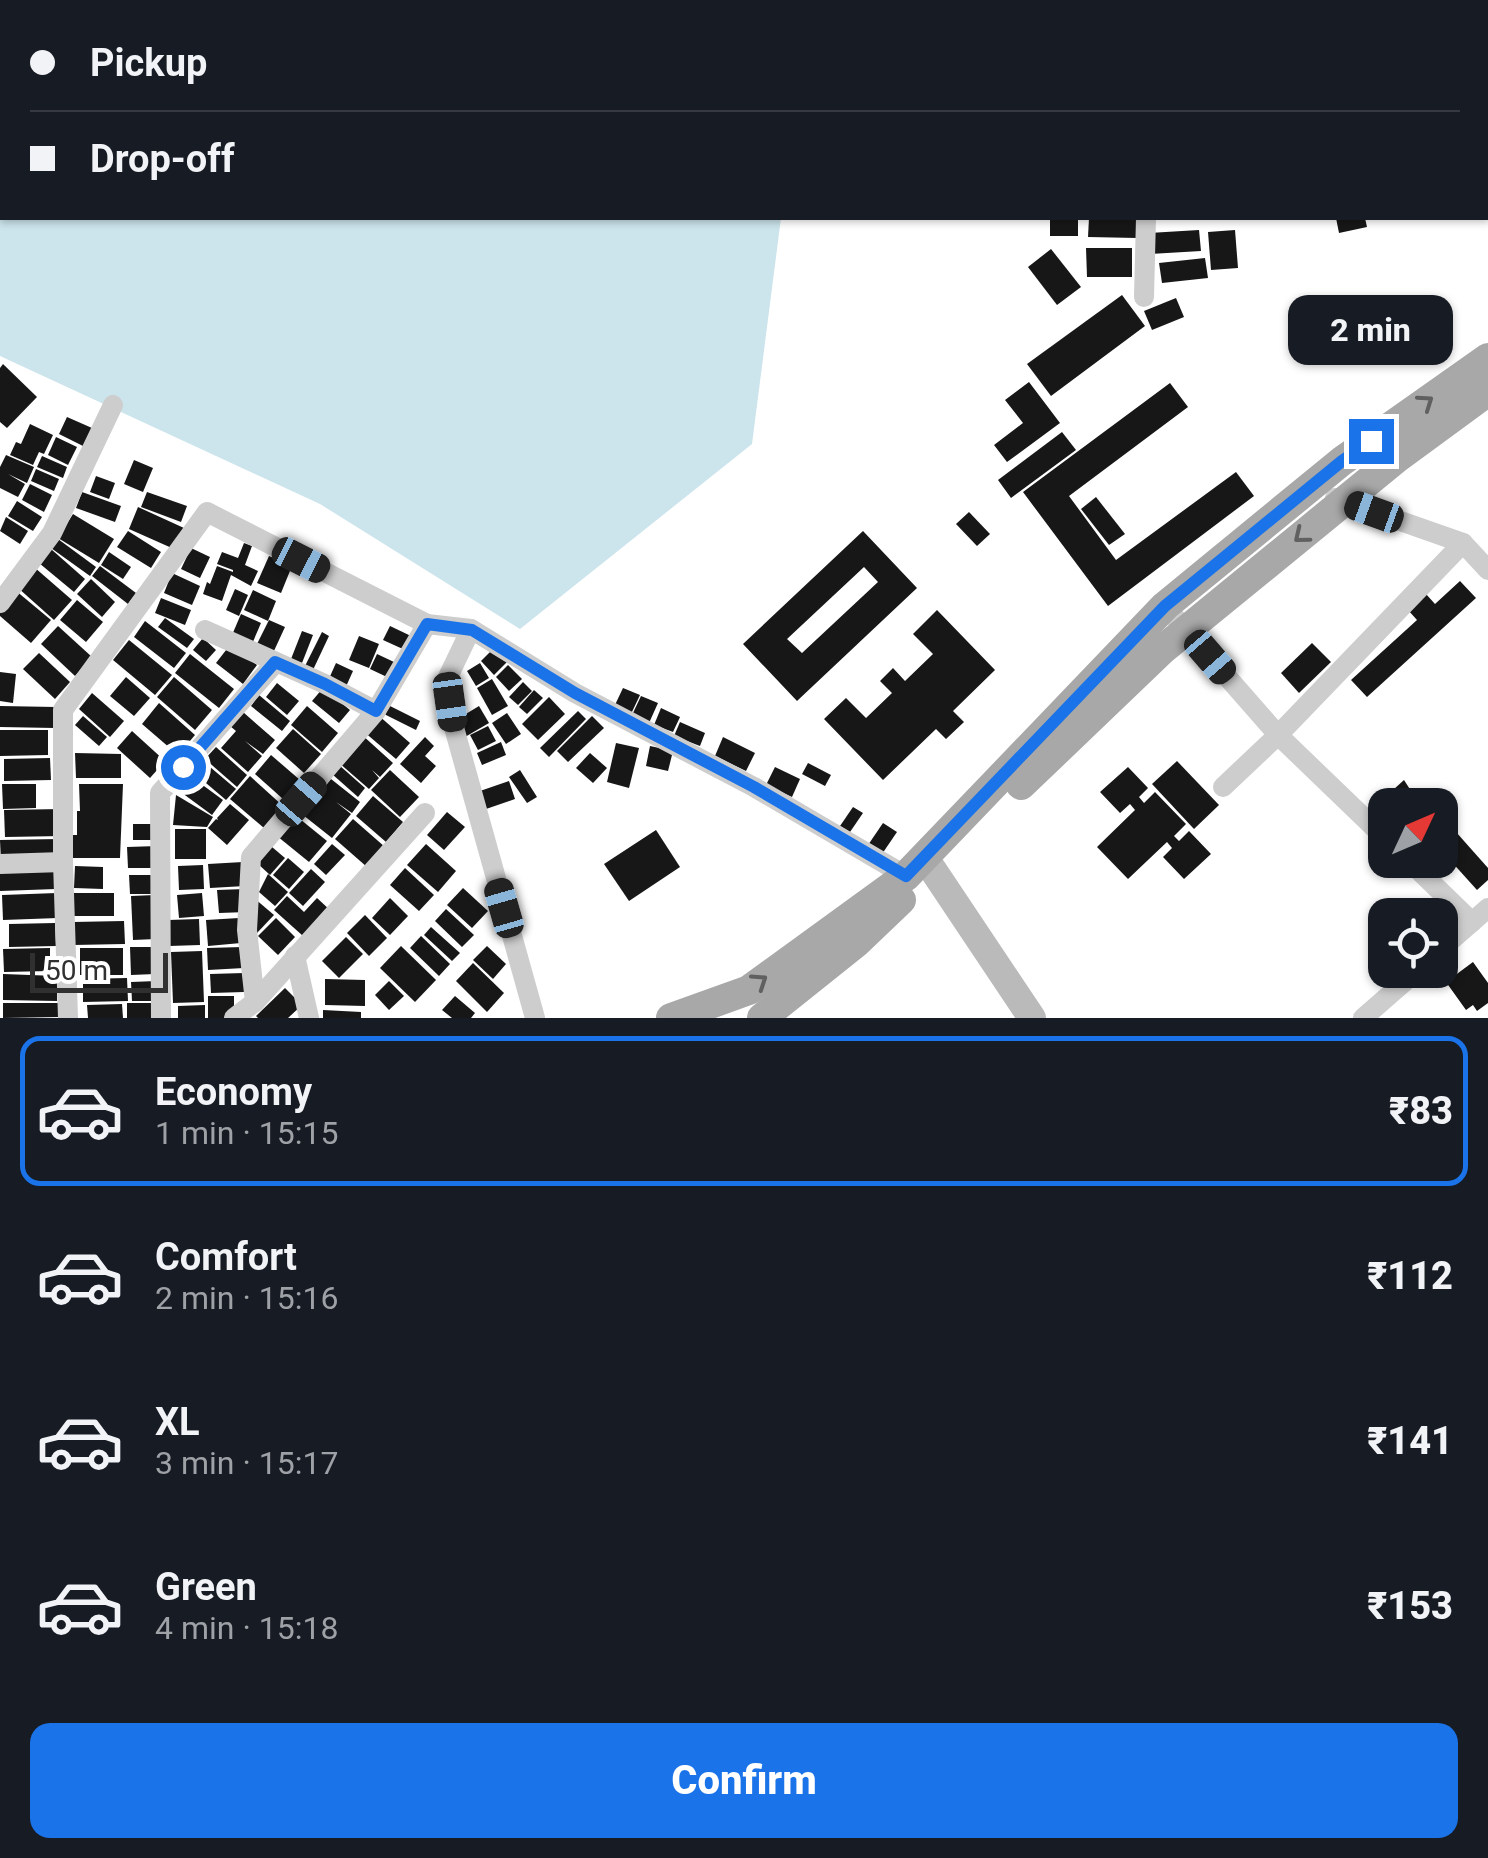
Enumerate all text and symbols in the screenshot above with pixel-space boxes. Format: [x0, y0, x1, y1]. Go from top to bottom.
text: Pickup [90, 41, 207, 85]
text: Drop-off [90, 137, 235, 181]
callout: 2 min [1288, 296, 1454, 366]
text: 2 min [1330, 311, 1411, 349]
one-way arrow [1415, 396, 1433, 414]
route end [1349, 419, 1394, 464]
car [1341, 488, 1407, 536]
one-way arrow [1294, 525, 1312, 543]
car [267, 533, 335, 587]
car [1179, 625, 1241, 689]
car [431, 670, 469, 734]
route start [161, 745, 206, 790]
car [270, 767, 332, 831]
north arrow [1368, 788, 1458, 878]
map controls [1368, 788, 1458, 988]
car [481, 875, 527, 941]
button: locate [1368, 898, 1458, 988]
scale bar [30, 948, 168, 993]
text: 50 m [45, 954, 108, 987]
one-way arrow [749, 975, 768, 993]
icon: car [35, 1066, 125, 1156]
text: Economy [155, 1070, 312, 1114]
text: ₹83 [1389, 1089, 1453, 1133]
text: 1 min · 15:15 [155, 1114, 338, 1152]
icon: car [35, 1231, 125, 1321]
text: Comfort [155, 1235, 297, 1279]
text: ₹112 [1367, 1254, 1453, 1298]
text: 2 min · 15:16 [155, 1279, 338, 1317]
icon: car [35, 1396, 125, 1486]
text: XL [155, 1400, 200, 1444]
text: ₹141 [1367, 1419, 1453, 1463]
text: 3 min · 15:17 [155, 1444, 338, 1482]
icon: car [35, 1561, 125, 1651]
text: Green [155, 1565, 257, 1609]
text: ₹153 [1367, 1584, 1453, 1628]
text: 4 min · 15:18 [155, 1609, 338, 1647]
button: Confirm [30, 1723, 1458, 1838]

